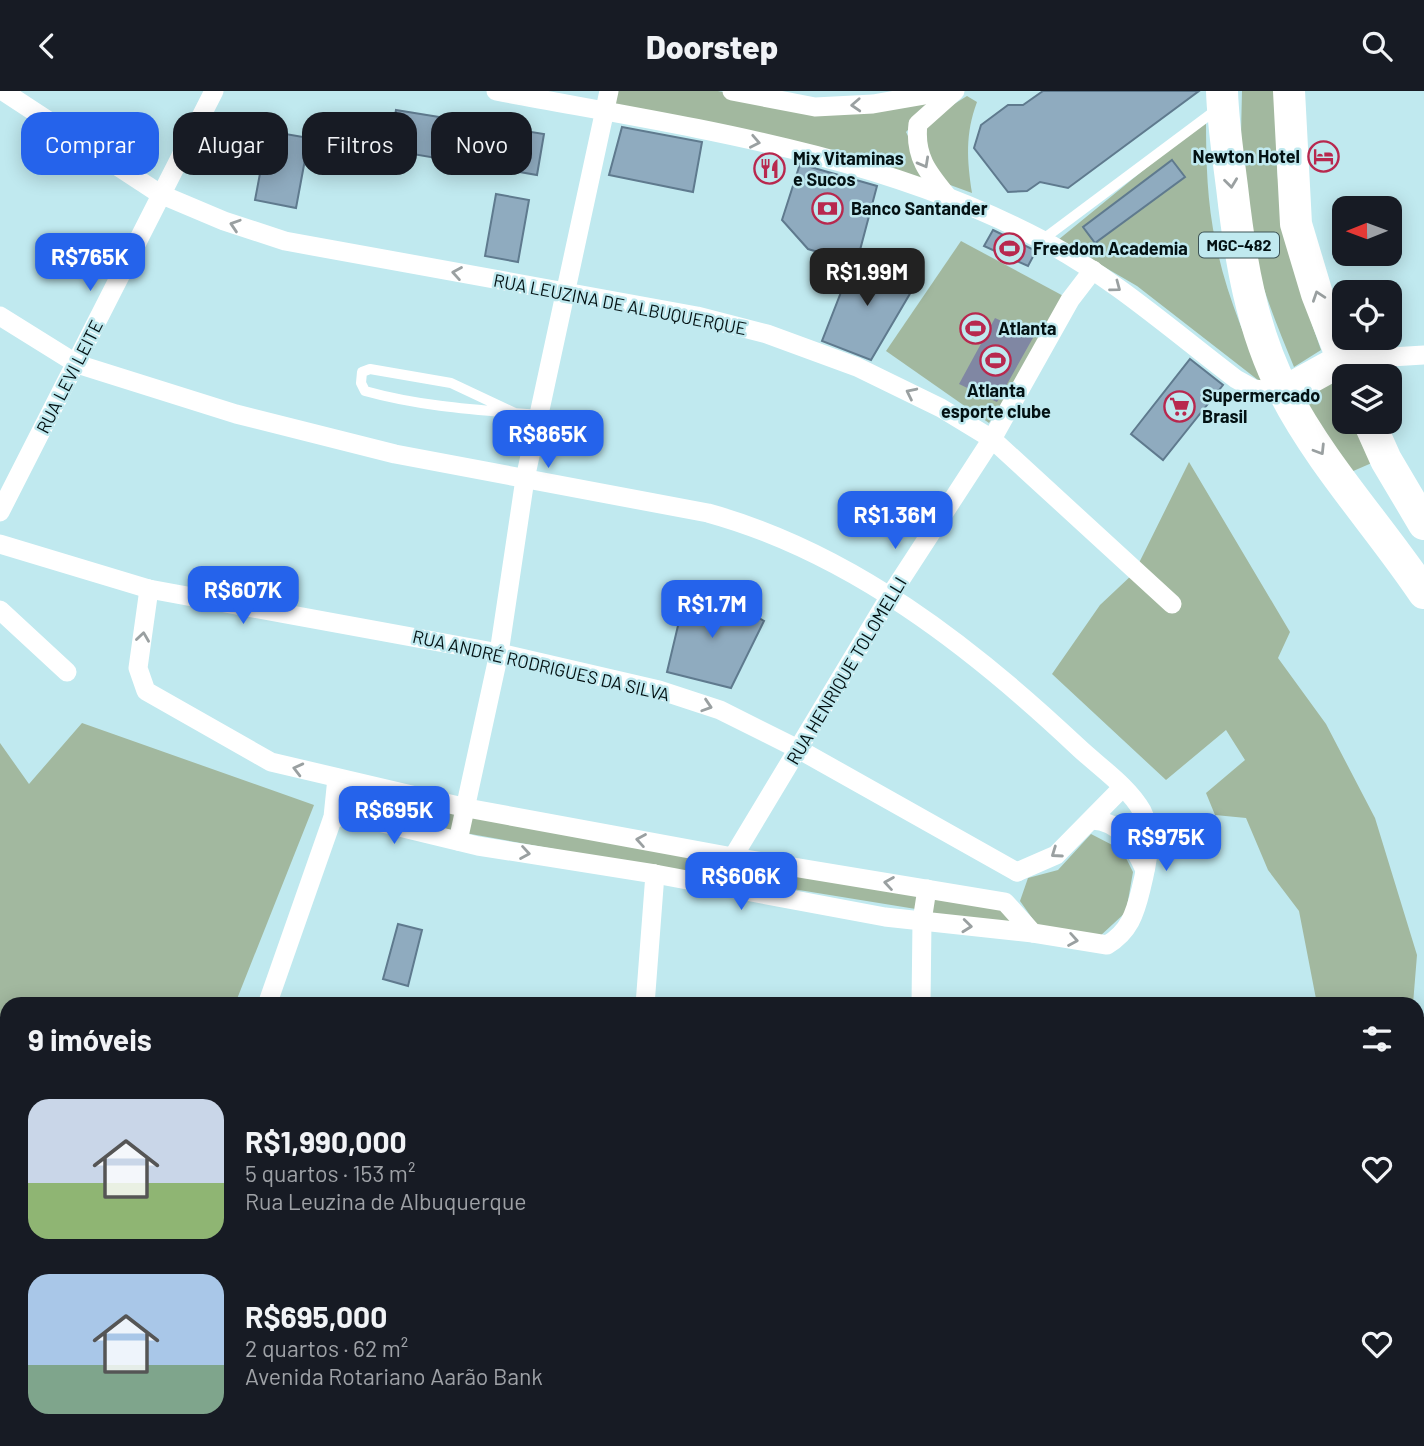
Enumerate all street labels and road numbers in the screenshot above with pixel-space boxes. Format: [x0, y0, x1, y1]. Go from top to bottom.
road number: MGC-482 [1199, 233, 1279, 257]
street label: RUA LEUZINA DE ALBUQUERQUE [492, 269, 749, 339]
street label: RUA LEVI LEITE [31, 316, 107, 437]
street label: RUA HENRIQUE TOLOMELLI [781, 573, 911, 768]
street label: RUA ANDRÉ RODRIGUES DA SILVA [411, 625, 672, 705]

